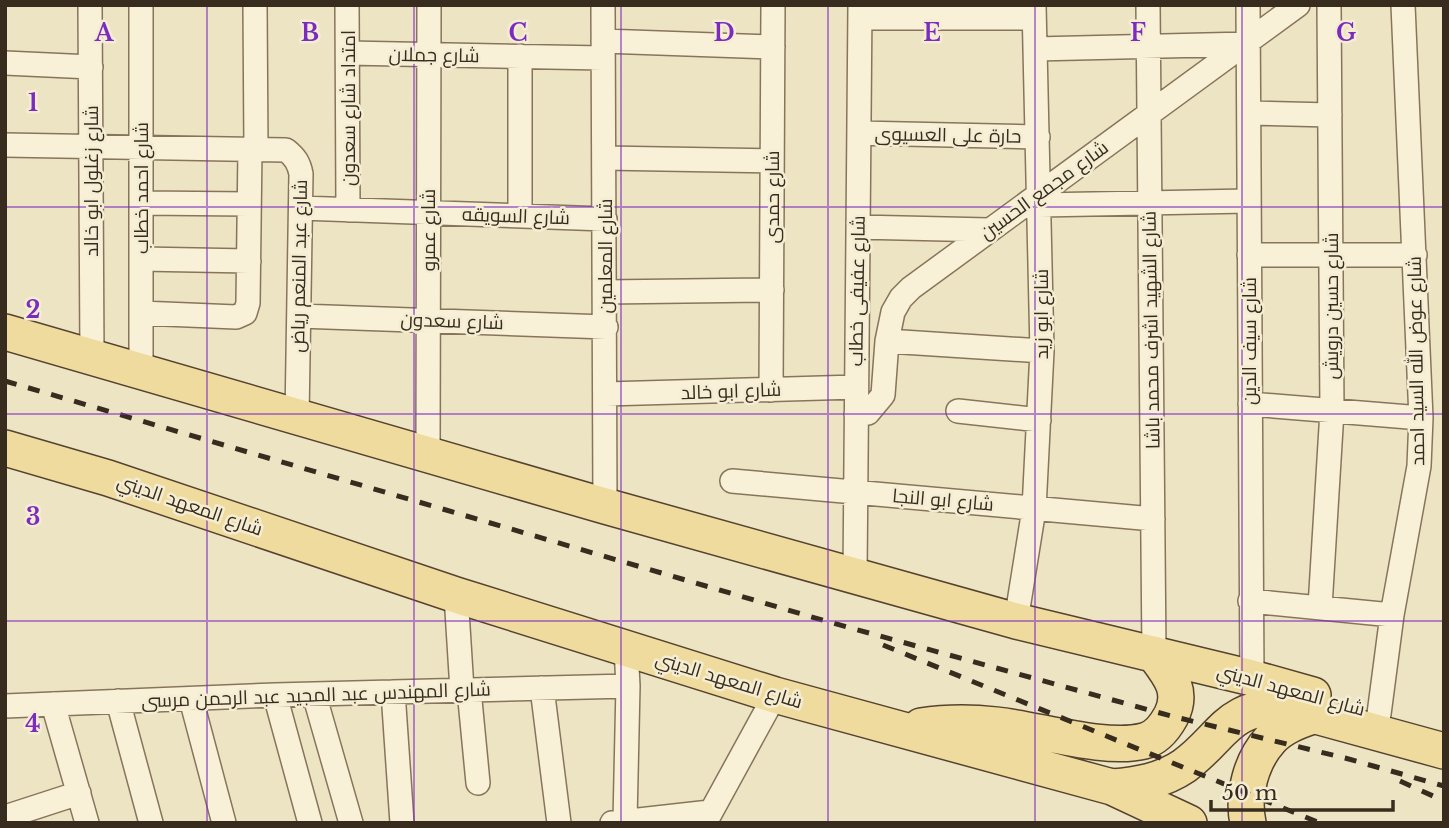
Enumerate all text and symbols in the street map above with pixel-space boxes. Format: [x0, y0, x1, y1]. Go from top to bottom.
text: A [94, 19, 115, 47]
text: B [301, 19, 319, 47]
text: C [509, 19, 527, 47]
text: D [713, 19, 735, 47]
text: E [923, 19, 941, 47]
text: F [1130, 19, 1146, 47]
text: G [1336, 19, 1356, 47]
street label: امتداد شارع سعدون [337, 30, 362, 186]
street label: شارع جملان [388, 43, 480, 69]
text: 1 [28, 89, 38, 117]
street label: شارع زغلول ابو خالد [80, 105, 105, 257]
street label: شارع احمد خطاب [130, 122, 155, 254]
street label: حارة على العسيوى [874, 122, 1022, 148]
street label: شارع مجمع الحسين [975, 136, 1114, 246]
street label: شارع حمدى [761, 151, 786, 243]
street label: شارع عبد المنعم رياض [286, 179, 314, 353]
street label: شارع عمرو [417, 189, 442, 271]
street label: شارع المعلمين [594, 198, 619, 314]
street label: شارع السويقه [461, 203, 570, 231]
street label: شارع الشهيد اشرف محمد باشا [1137, 211, 1167, 449]
street label: شارع عفيفى خطاب [844, 215, 872, 367]
street label: شارع حسين درويش [1320, 233, 1345, 379]
street label: شارع عوض الله السيد احمد [1402, 256, 1431, 466]
street label: شارع ابو زيد [1030, 269, 1055, 359]
street label: شارع سيف الدين [1238, 277, 1263, 405]
text: 2 [26, 296, 40, 324]
street label: شارع سعدون [400, 308, 504, 336]
street label: شارع ابو خالد [680, 378, 782, 406]
street label: شارع المعهد الديني [113, 469, 266, 544]
street label: شارع ابو النجا [891, 484, 995, 518]
text: 3 [26, 503, 40, 531]
street label: شارع المعهد الديني [652, 647, 805, 716]
street label: شارع المعهد الديني [1214, 659, 1368, 724]
street label: شارع المهندس عبد المجيد عبد الرحمن مرسى [141, 677, 491, 715]
text: 4 [25, 710, 41, 738]
scale bar [1211, 768, 1393, 812]
text: 50 m [1222, 780, 1278, 806]

